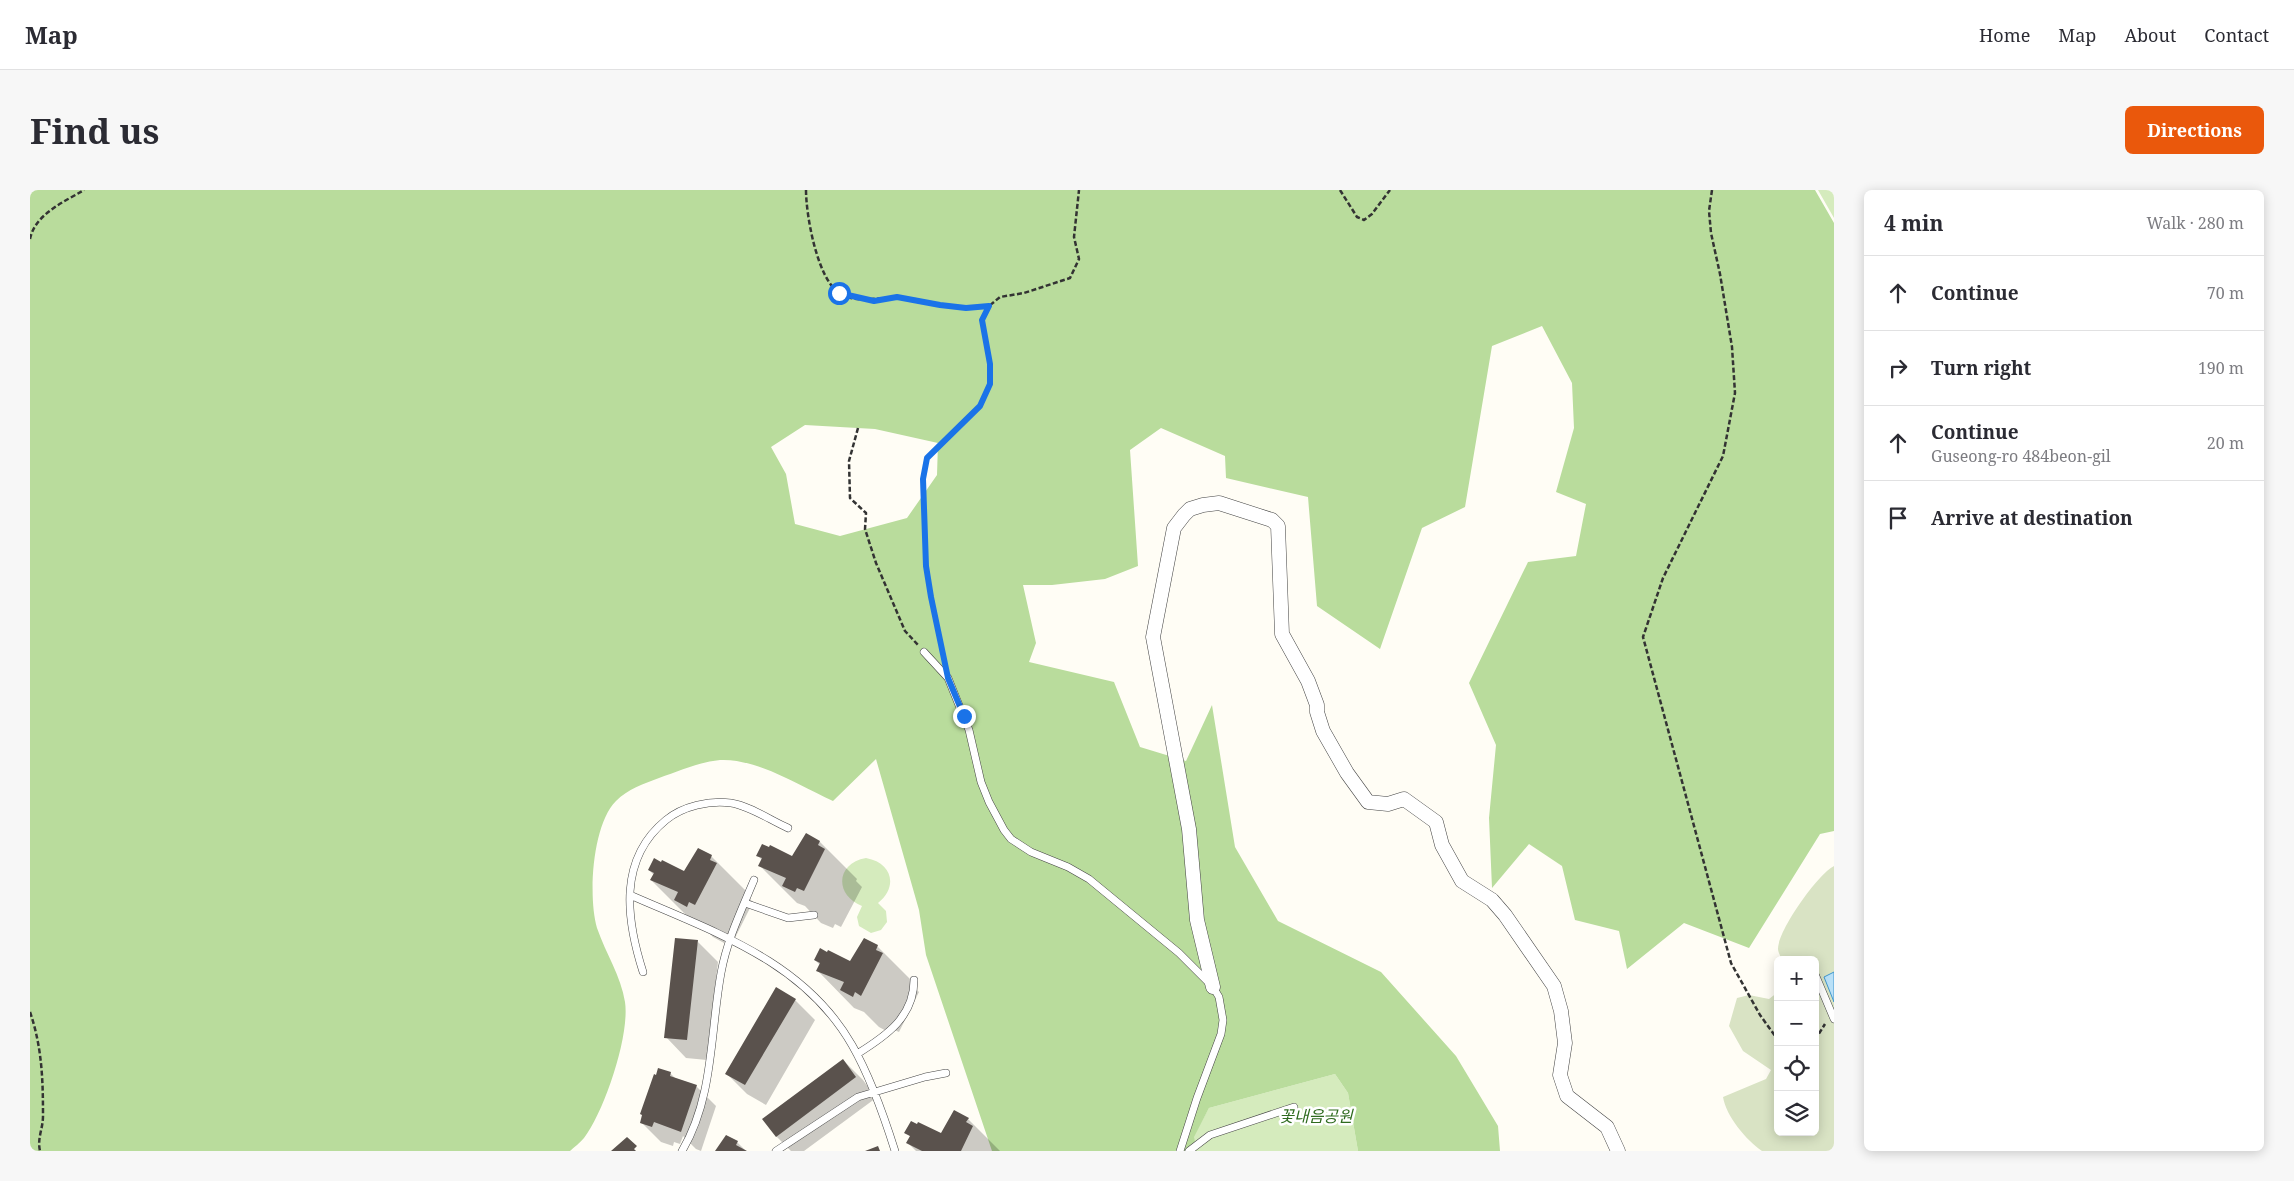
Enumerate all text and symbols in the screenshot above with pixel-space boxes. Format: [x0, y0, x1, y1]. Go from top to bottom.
text: Map [25, 18, 78, 51]
text: Home [1979, 23, 2030, 47]
text: Map [2058, 23, 2096, 47]
text: About [2124, 23, 2176, 47]
text: Contact [2204, 23, 2269, 47]
button: Directions [2125, 106, 2264, 154]
text: Find us [30, 107, 159, 154]
text: 4 min [1884, 209, 1943, 237]
text: Walk · 280 m [2147, 212, 2244, 234]
icon: ahead [1884, 279, 1912, 307]
text: Continue [1931, 280, 2019, 306]
route start [828, 282, 851, 305]
text: 70 m [2207, 282, 2244, 304]
icon: right [1884, 354, 1912, 382]
text: Turn right [1931, 355, 2031, 381]
text: 190 m [2198, 357, 2244, 379]
text: Continue [1931, 419, 2019, 445]
icon: ahead [1884, 429, 1912, 457]
text: 20 m [2207, 432, 2244, 454]
text: Guseong-ro 484beon-gil [1931, 445, 2111, 467]
icon: arrive [1884, 504, 1912, 532]
text: Arrive at destination [1931, 505, 2133, 531]
route end [953, 705, 976, 728]
map controls [1774, 956, 1819, 1136]
button: + [1774, 956, 1819, 1001]
button: − [1774, 1001, 1819, 1046]
button: locate [1774, 1046, 1819, 1091]
button: layers [1774, 1091, 1819, 1136]
park label: 꽃내음공원 [1279, 1105, 1354, 1127]

